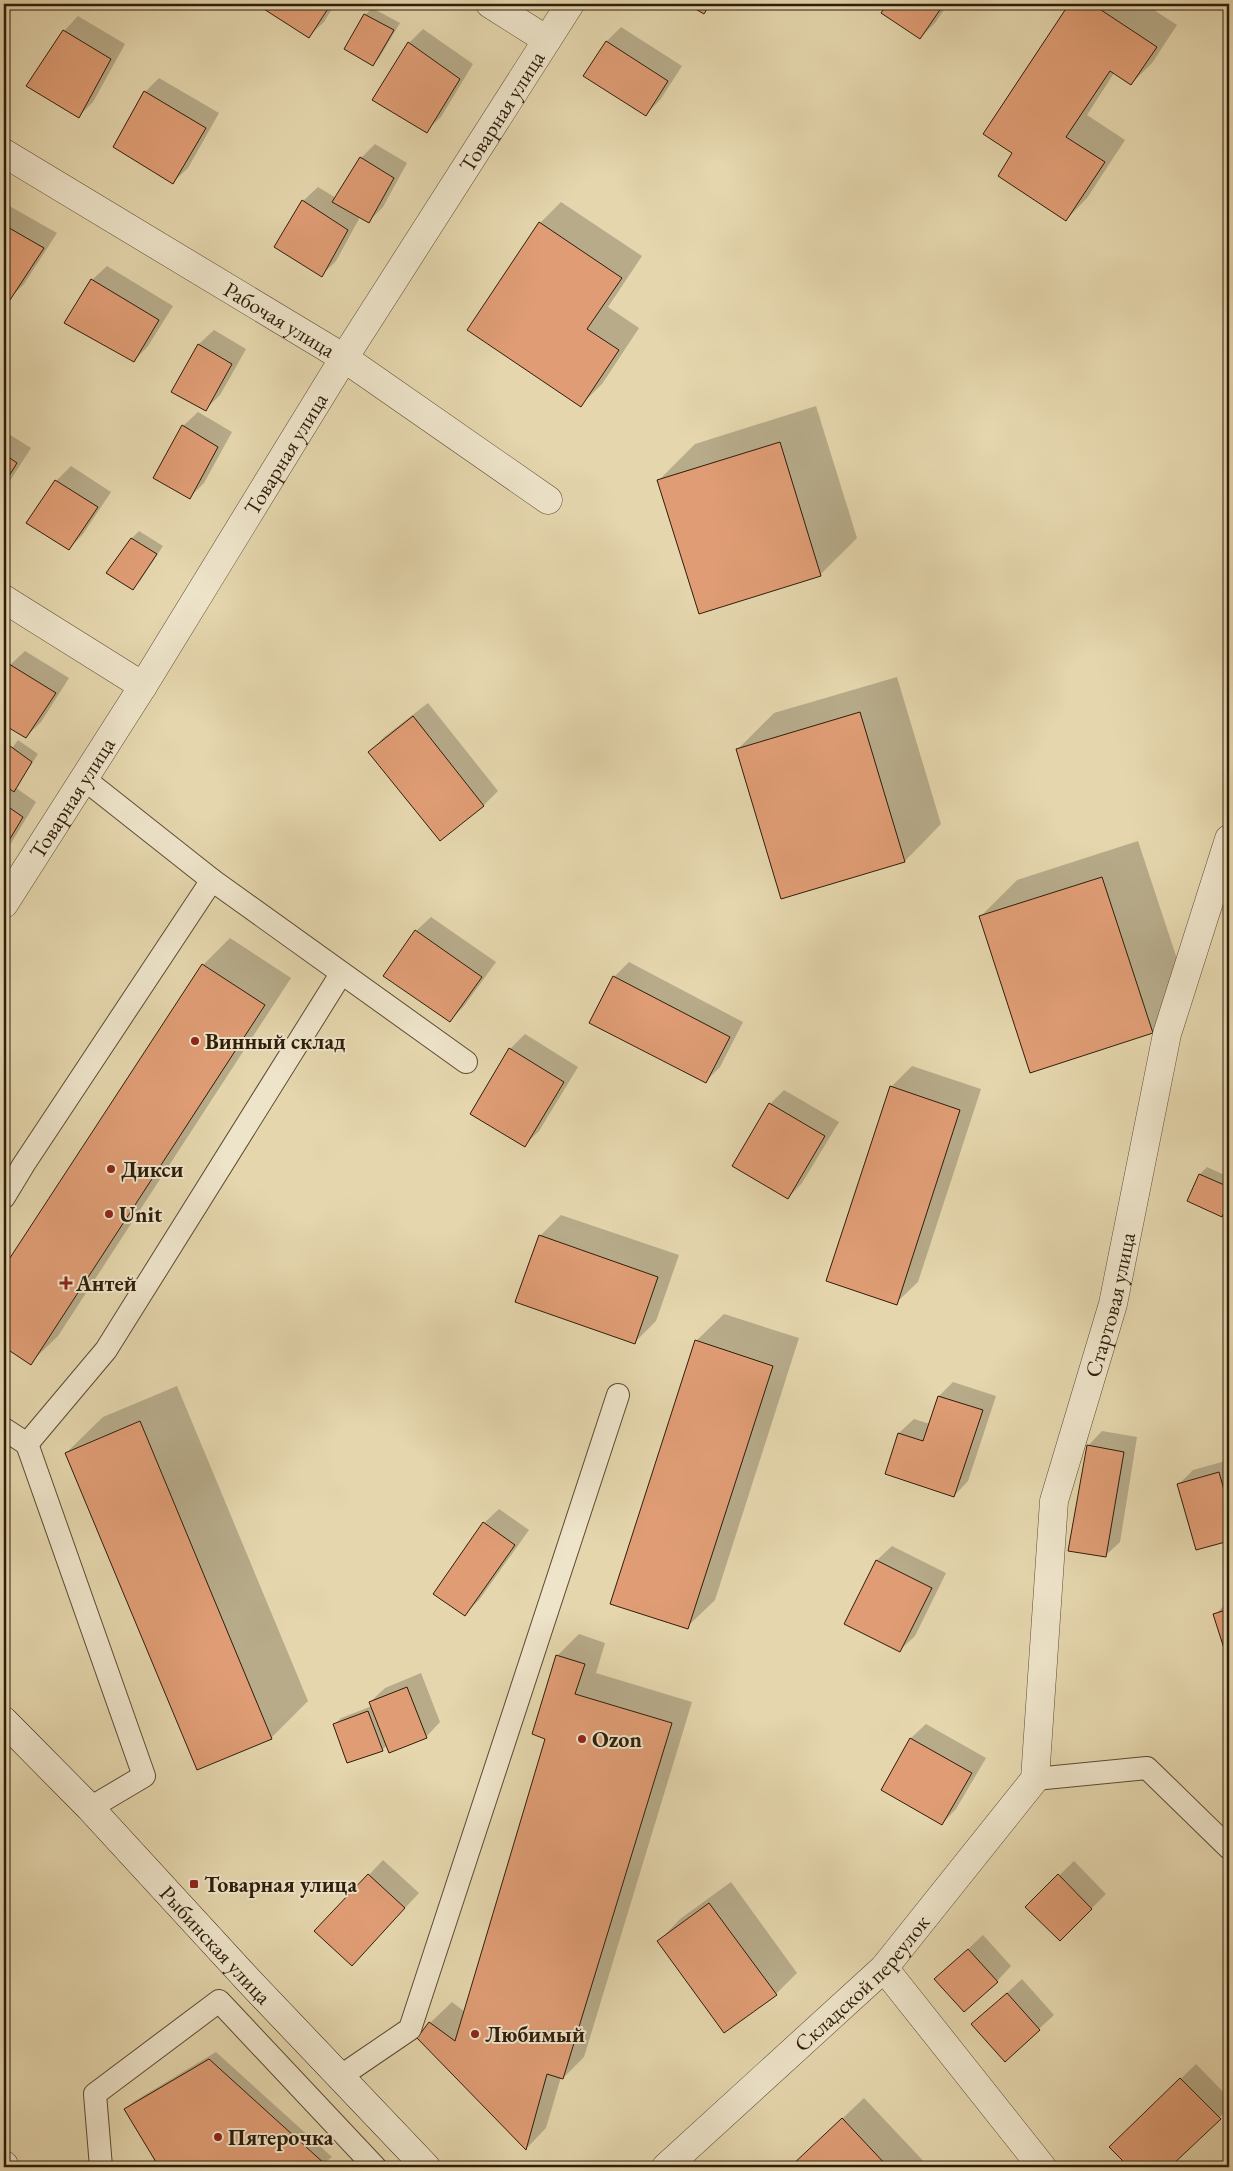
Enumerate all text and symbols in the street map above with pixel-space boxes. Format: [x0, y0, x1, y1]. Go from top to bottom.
street label: Товарная улица [452, 45, 551, 178]
street label: Рабочая улица [219, 275, 341, 364]
street label: Товарная улица [237, 387, 334, 520]
street label: Товарная улица [22, 731, 121, 864]
place label: Винный склад [205, 1027, 346, 1056]
marker: Винный склад [189, 1035, 201, 1047]
place label: Дикси [121, 1155, 183, 1184]
marker: Дикси [105, 1163, 117, 1175]
place label: Unit [119, 1200, 163, 1229]
marker: Unit [103, 1208, 115, 1220]
street label: Стартовая улица [1077, 1229, 1142, 1381]
place label: Антей [75, 1269, 137, 1298]
marker: Антей [60, 1277, 72, 1289]
place label: Ozon [592, 1725, 642, 1754]
marker: Ozon [576, 1733, 588, 1745]
place label: Товарная улица [204, 1870, 357, 1899]
marker: Товарная улица [188, 1878, 200, 1890]
street label: Рыбинская улица [153, 1879, 278, 2011]
street label: Складской переулок [788, 1908, 936, 2058]
place label: Любимый [485, 2020, 585, 2049]
marker: Любимый [469, 2028, 481, 2040]
place label: Пятерочка [228, 2123, 334, 2152]
marker: Пятерочка [212, 2131, 224, 2143]

